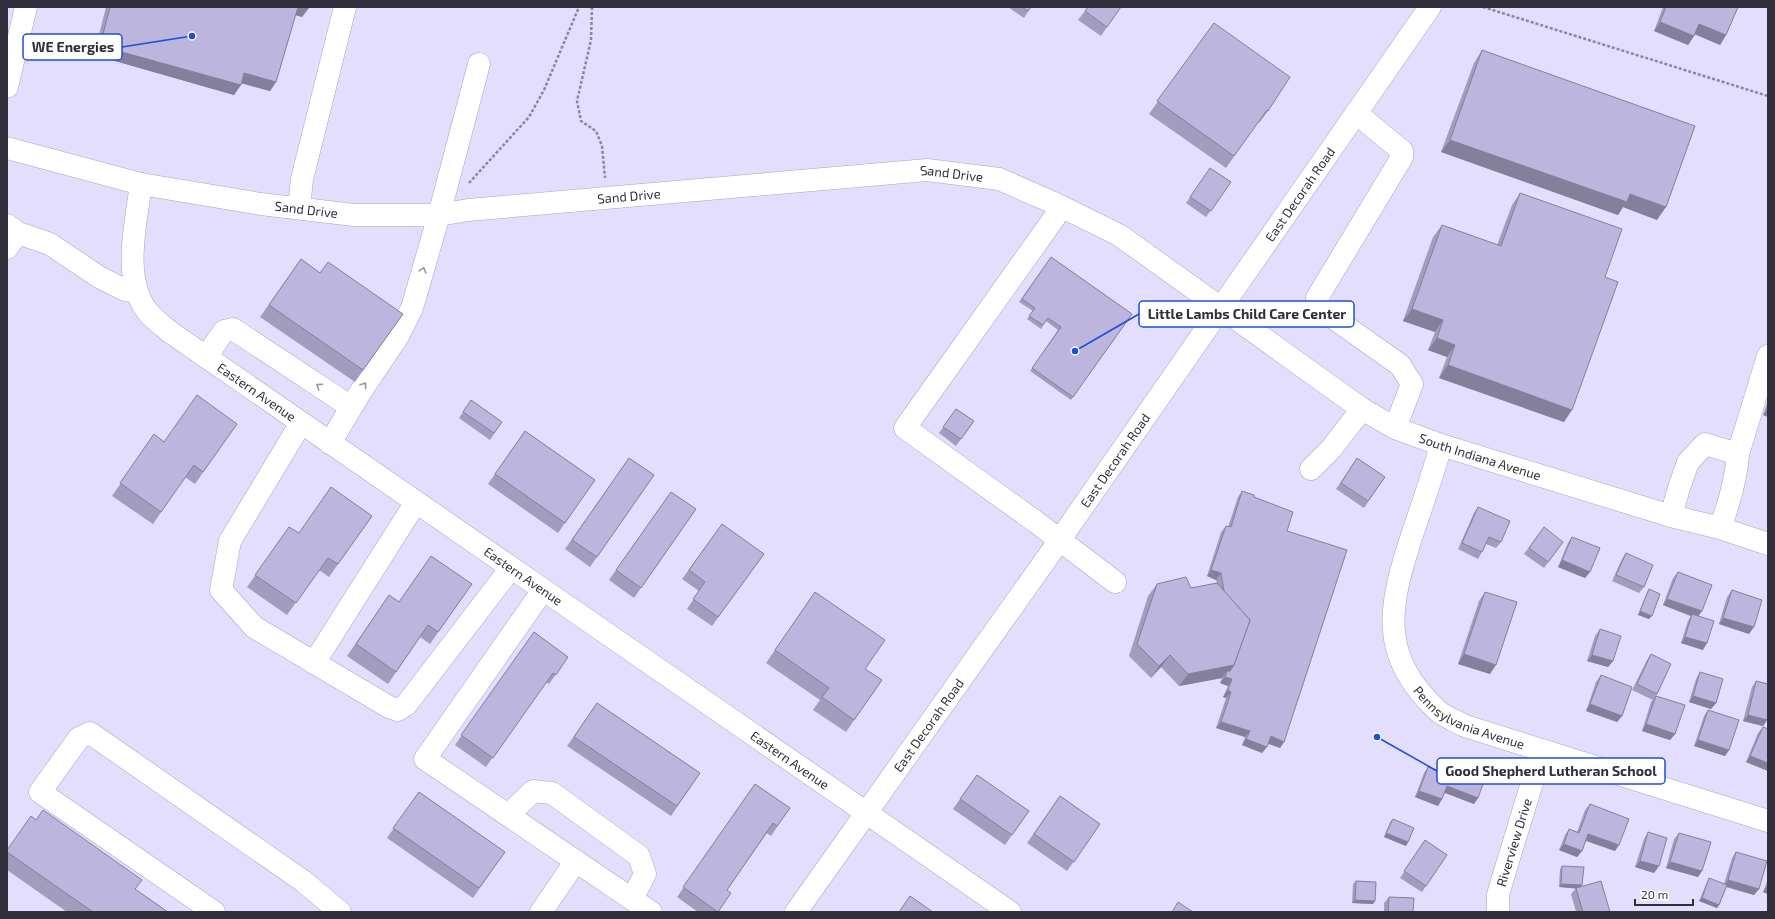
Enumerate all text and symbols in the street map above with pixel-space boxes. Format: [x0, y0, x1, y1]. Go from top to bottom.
callout: WE Energies [23, 34, 122, 60]
text: WE Energies [32, 38, 114, 55]
street label: East Decorah Road [1262, 144, 1338, 244]
street label: Sand Drive [919, 162, 984, 185]
street label: Sand Drive [597, 185, 661, 207]
street label: Sand Drive [274, 198, 339, 221]
one-way arrow [418, 267, 427, 274]
callout: Little Lambs Child Care Center [1139, 301, 1354, 327]
text: Little Lambs Child Care Center [1148, 305, 1346, 322]
street label: Eastern Avenue [214, 359, 299, 425]
one-way arrow [360, 382, 367, 389]
one-way arrow [316, 383, 323, 391]
street label: East Decorah Road [1077, 410, 1153, 510]
street label: South Indiana Avenue [1417, 430, 1543, 483]
street label: Eastern Avenue [481, 543, 566, 609]
street label: East Decorah Road [890, 675, 967, 775]
street label: Pennsylvania Avenue [1410, 683, 1527, 752]
street label: Eastern Avenue [748, 727, 832, 793]
callout: Good Shepherd Lutheran School [1437, 758, 1665, 784]
text: Good Shepherd Lutheran School [1445, 762, 1657, 779]
street label: Riverview Drive [1493, 796, 1535, 888]
scale bar [1635, 881, 1693, 907]
text: 20 m [1641, 887, 1668, 901]

